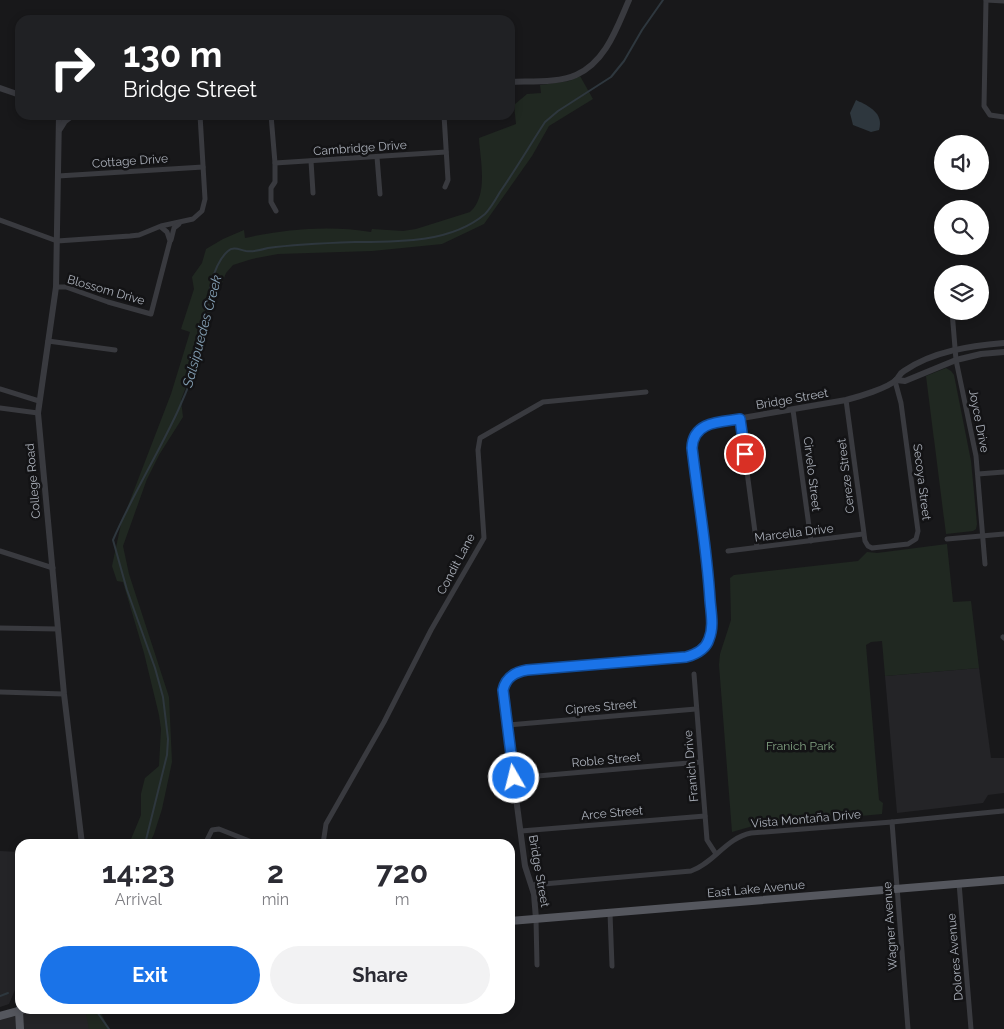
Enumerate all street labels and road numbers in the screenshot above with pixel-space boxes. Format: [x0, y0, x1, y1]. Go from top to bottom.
street label: Cambridge Drive [313, 138, 407, 158]
street label: Cottage Drive [92, 151, 168, 171]
street label: Blossom Drive [66, 272, 146, 308]
street label: Bridge Street [755, 386, 829, 412]
street label: Joyce Drive [966, 388, 992, 454]
street label: Cirvelo Street [800, 436, 824, 512]
street label: Cereze Street [834, 438, 858, 514]
street label: College Road [23, 443, 43, 519]
street label: Secoya Street [910, 443, 934, 521]
street label: Marcella Drive [754, 521, 834, 545]
street label: Condit Lane [434, 531, 478, 597]
street label: Cipres Street [565, 697, 637, 717]
street label: Franich Drive [681, 729, 701, 803]
street label: Roble Street [571, 750, 641, 770]
street label: Arce Street [580, 803, 644, 823]
street label: Vista Montaña Drive [750, 807, 862, 831]
street label: Bridge Street [526, 834, 552, 908]
street label: East Lake Avenue [707, 878, 805, 900]
street label: Wagner Avenue [880, 881, 900, 971]
street label: Dolores Avenue [944, 913, 966, 1001]

